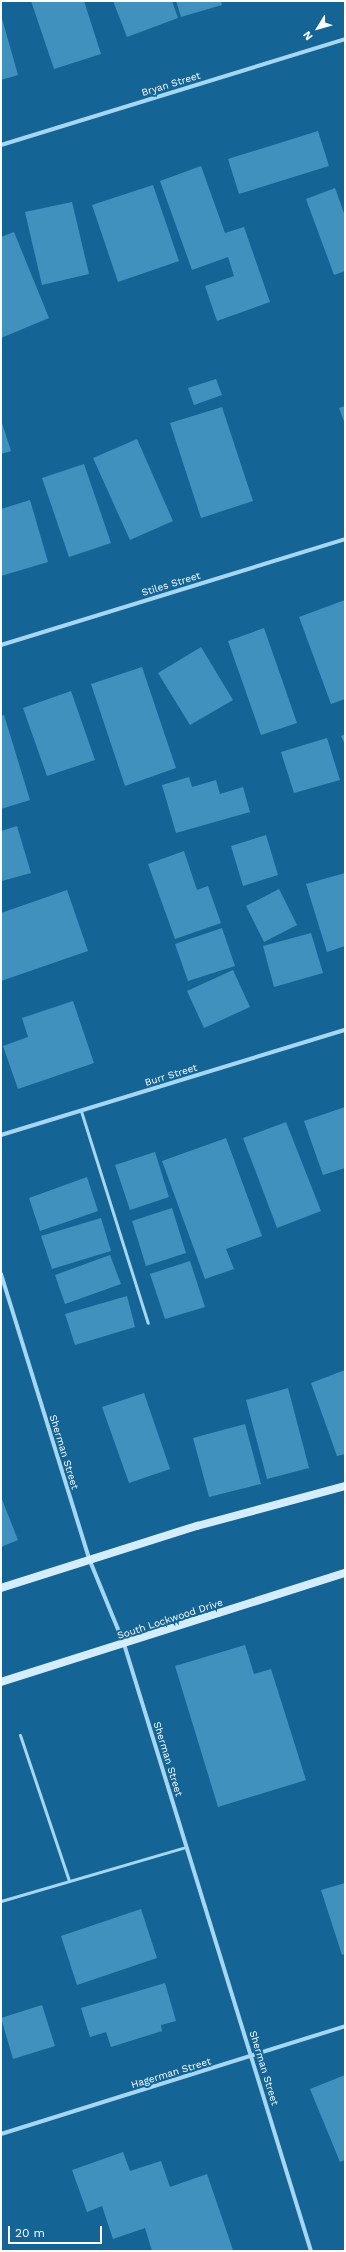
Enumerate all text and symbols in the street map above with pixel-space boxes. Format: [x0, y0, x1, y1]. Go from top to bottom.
north arrow [298, 8, 338, 48]
text: N [300, 28, 316, 43]
street label: Bryan Street [140, 69, 202, 99]
street label: Stiles Street [140, 569, 202, 599]
street label: Burr Street [143, 1061, 199, 1089]
street label: Sherman Street [47, 1413, 81, 1491]
street label: South Lockwood Drive [116, 1596, 224, 1642]
street label: Sherman Street [151, 1720, 185, 1798]
street label: Sherman Street [247, 2029, 281, 2107]
street label: Hagerman Street [130, 2055, 212, 2091]
scale bar [10, 2218, 104, 2244]
text: 20 m [15, 2226, 45, 2240]

